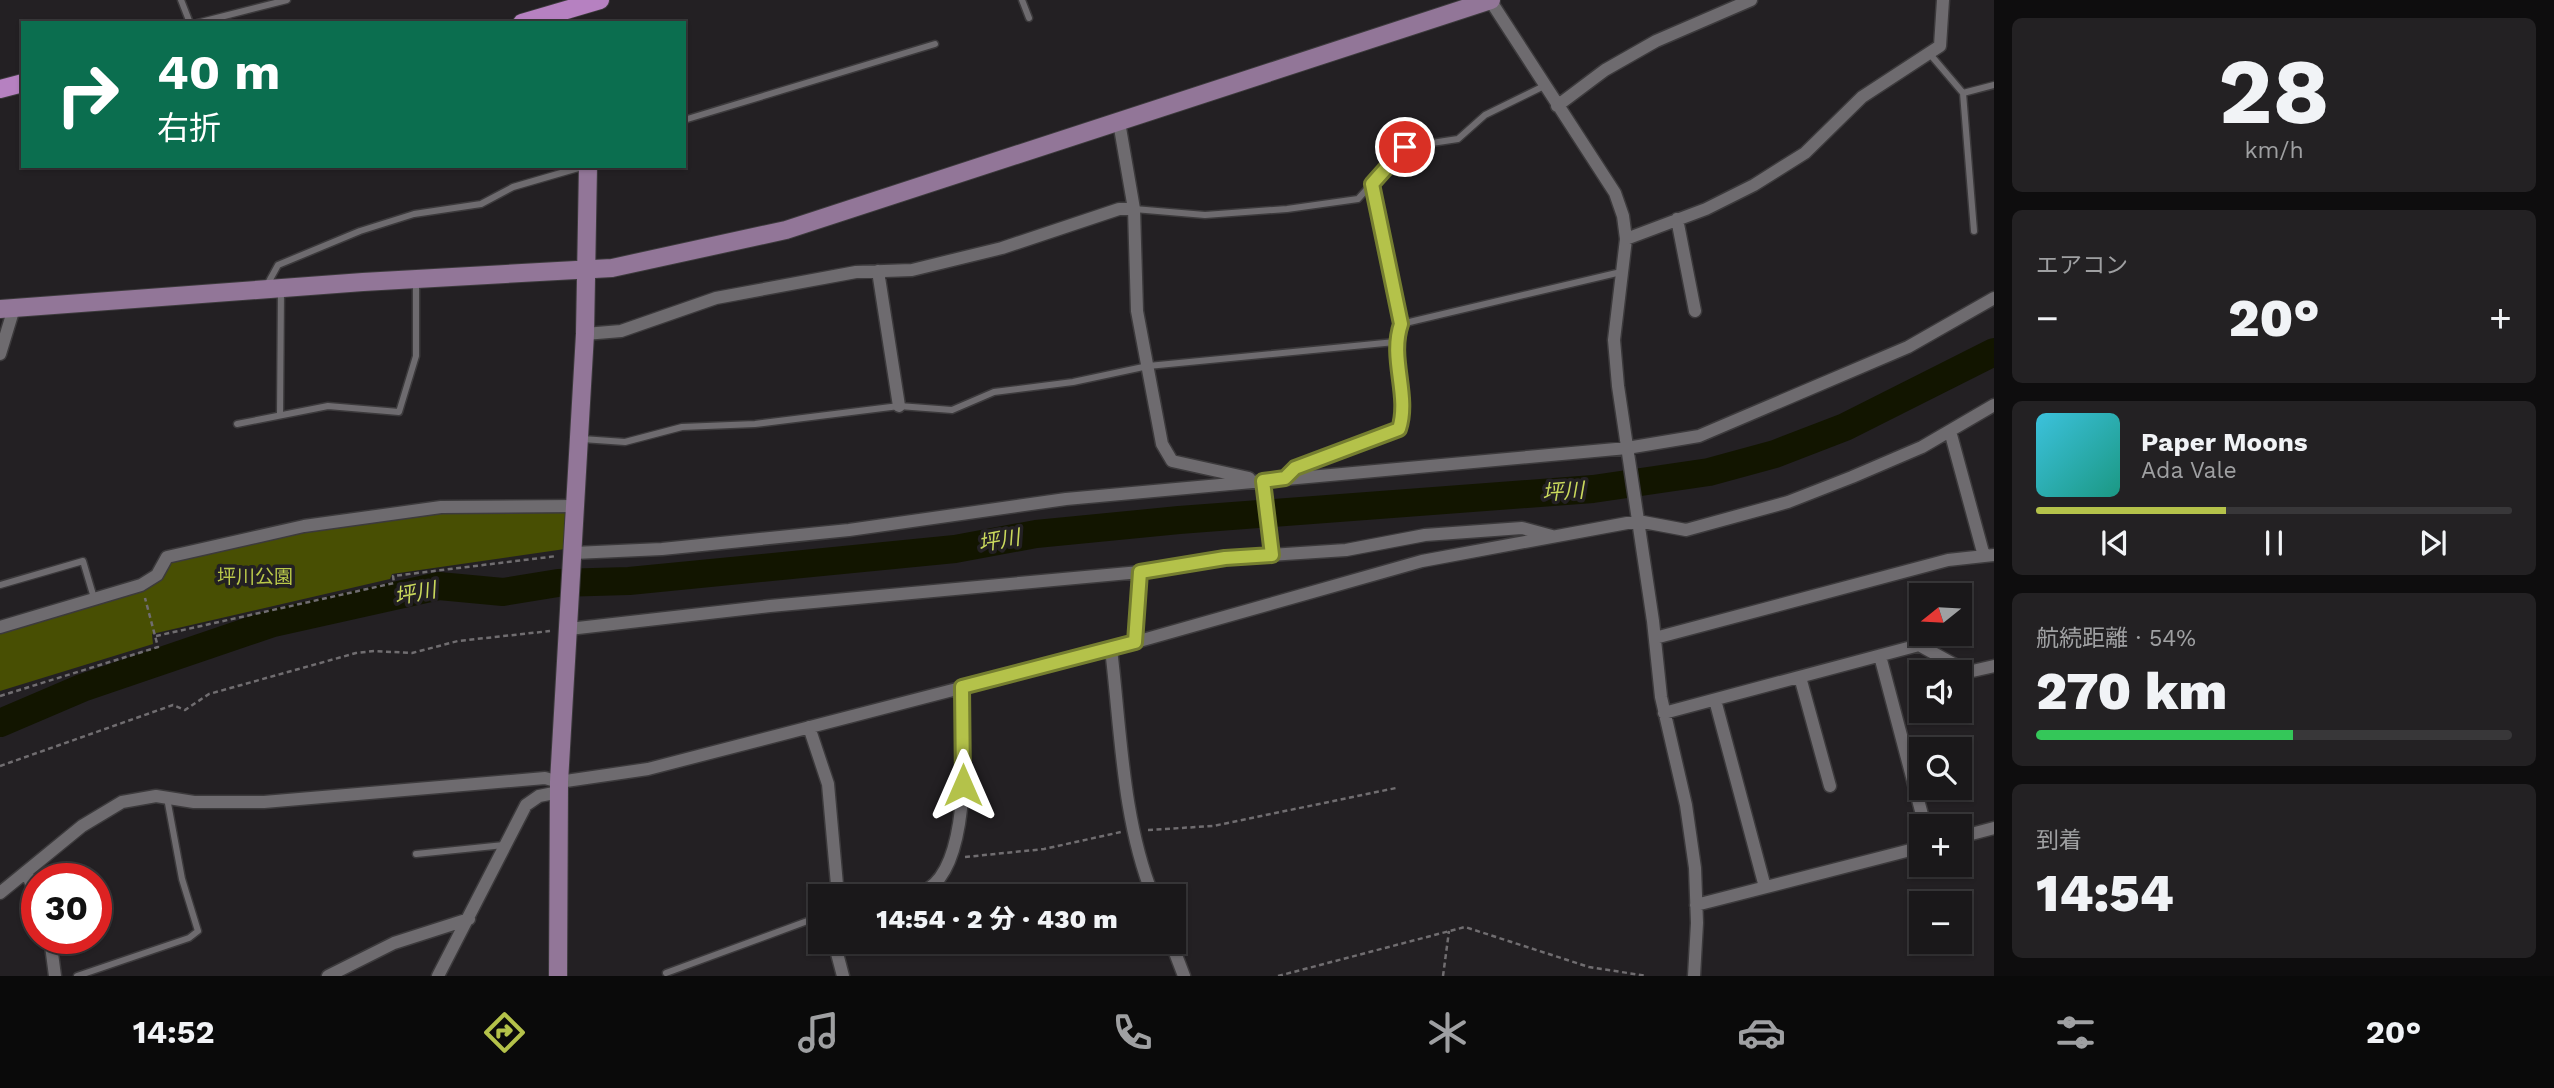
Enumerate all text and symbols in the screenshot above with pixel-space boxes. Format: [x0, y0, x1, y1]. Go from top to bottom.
text: 28 [2218, 38, 2330, 145]
text: 40 m [157, 43, 280, 101]
icon: right [42, 49, 133, 140]
text: 右折 [157, 109, 221, 147]
pin [1375, 117, 1435, 177]
icon: arrive [1386, 128, 1424, 166]
text: km/h [2244, 137, 2304, 164]
text: エアコン [2036, 252, 2128, 279]
text: 20° [2228, 288, 2320, 349]
text: − [2036, 296, 2059, 340]
text: + [2489, 296, 2512, 340]
text: Paper Moons [2141, 427, 2308, 457]
text: Ada Vale [2141, 457, 2237, 484]
water label: 坪川 [1541, 477, 1587, 505]
water label: 坪川 [976, 524, 1024, 556]
icon: previous [2096, 524, 2134, 562]
icon: pause [2255, 524, 2293, 562]
icon: next [2414, 524, 2452, 562]
park label: 坪川公園 [217, 565, 293, 588]
water label: 坪川 [392, 576, 440, 609]
north arrow [1909, 583, 1972, 646]
map controls [1909, 583, 1972, 954]
text: 航続距離 · 54% [2036, 625, 2196, 652]
button: sound [1909, 660, 1972, 723]
text: 270 km [2036, 661, 2227, 722]
button: search [1909, 737, 1972, 800]
position arrow [926, 748, 1000, 822]
button: + [1909, 814, 1972, 877]
text: 到着 [2036, 827, 2082, 854]
speed limit sign: 30 [21, 863, 112, 954]
text: 14:54 [2036, 863, 2174, 924]
button: − [1909, 891, 1972, 954]
text: 14:54 · 2 分 · 430 m [876, 904, 1118, 934]
icon: directions [480, 1008, 529, 1057]
icon: music [794, 1008, 843, 1057]
icon: phone [1108, 1008, 1157, 1057]
icon: climate [1423, 1008, 1472, 1057]
icon: car [1737, 1008, 1786, 1057]
icon: filters [2051, 1008, 2100, 1057]
text: 14:52 [133, 1013, 215, 1051]
text: 20° [2366, 1013, 2421, 1051]

